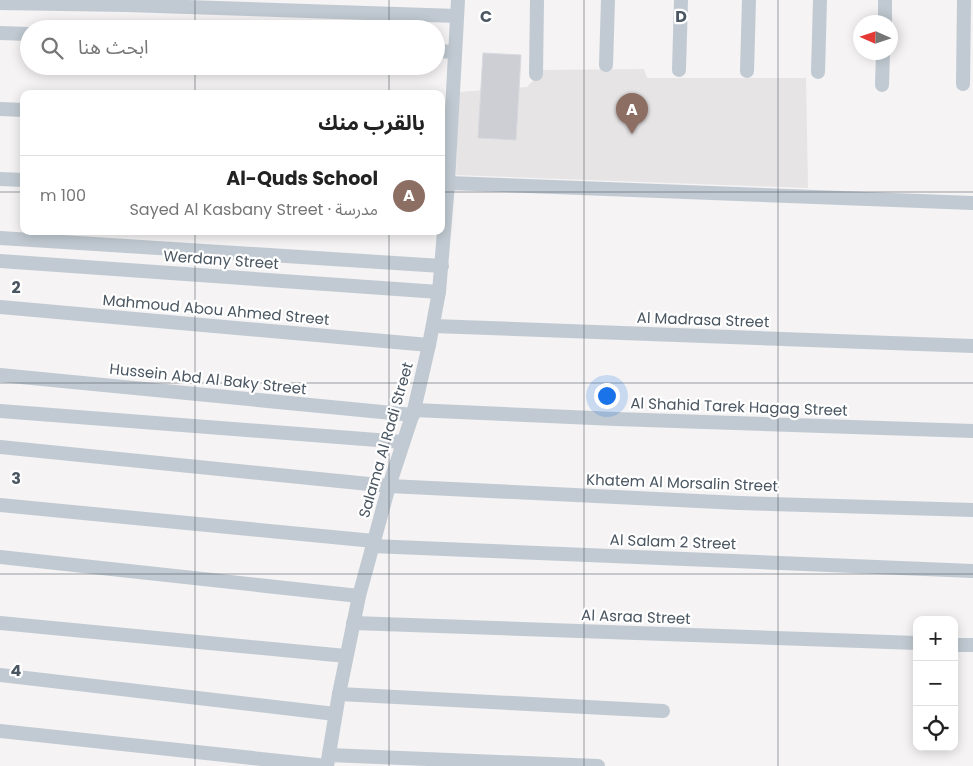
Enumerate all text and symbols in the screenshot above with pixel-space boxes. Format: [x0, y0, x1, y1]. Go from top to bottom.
text: C [480, 5, 492, 28]
text: D [675, 5, 687, 28]
north arrow [853, 15, 898, 60]
search box [20, 20, 445, 75]
icon: search [38, 34, 66, 62]
text: ابحث هنا [78, 34, 149, 61]
pin: A [616, 93, 648, 134]
text: بالقرب منك [318, 108, 425, 137]
text: Al-Quds School [226, 165, 378, 192]
text: 100 m [40, 184, 86, 207]
text: A [403, 184, 415, 207]
text: مدرسة · Sayed Al Kasbany Street [129, 198, 378, 221]
street label: Werdany Street [163, 245, 280, 274]
text: 2 [11, 276, 21, 299]
street label: Mahmoud Abou Ahmed Street [102, 289, 330, 330]
street label: Al Madrasa Street [636, 307, 770, 332]
street label: Hussein Abd Al Baky Street [109, 358, 308, 399]
street label: Salama Al Radi Street [353, 359, 418, 520]
your location [594, 383, 620, 409]
street label: Al Shahid Tarek Hagag Street [630, 392, 848, 421]
text: 3 [11, 467, 21, 490]
street label: Khatem Al Morsalin Street [586, 469, 778, 496]
street label: Al Salam 2 Street [609, 529, 737, 554]
street label: Al Asraa Street [581, 604, 691, 629]
map controls [913, 616, 958, 751]
button: + [913, 616, 958, 661]
text: 4 [11, 659, 22, 682]
button: − [913, 661, 958, 706]
button: locate [913, 706, 958, 751]

